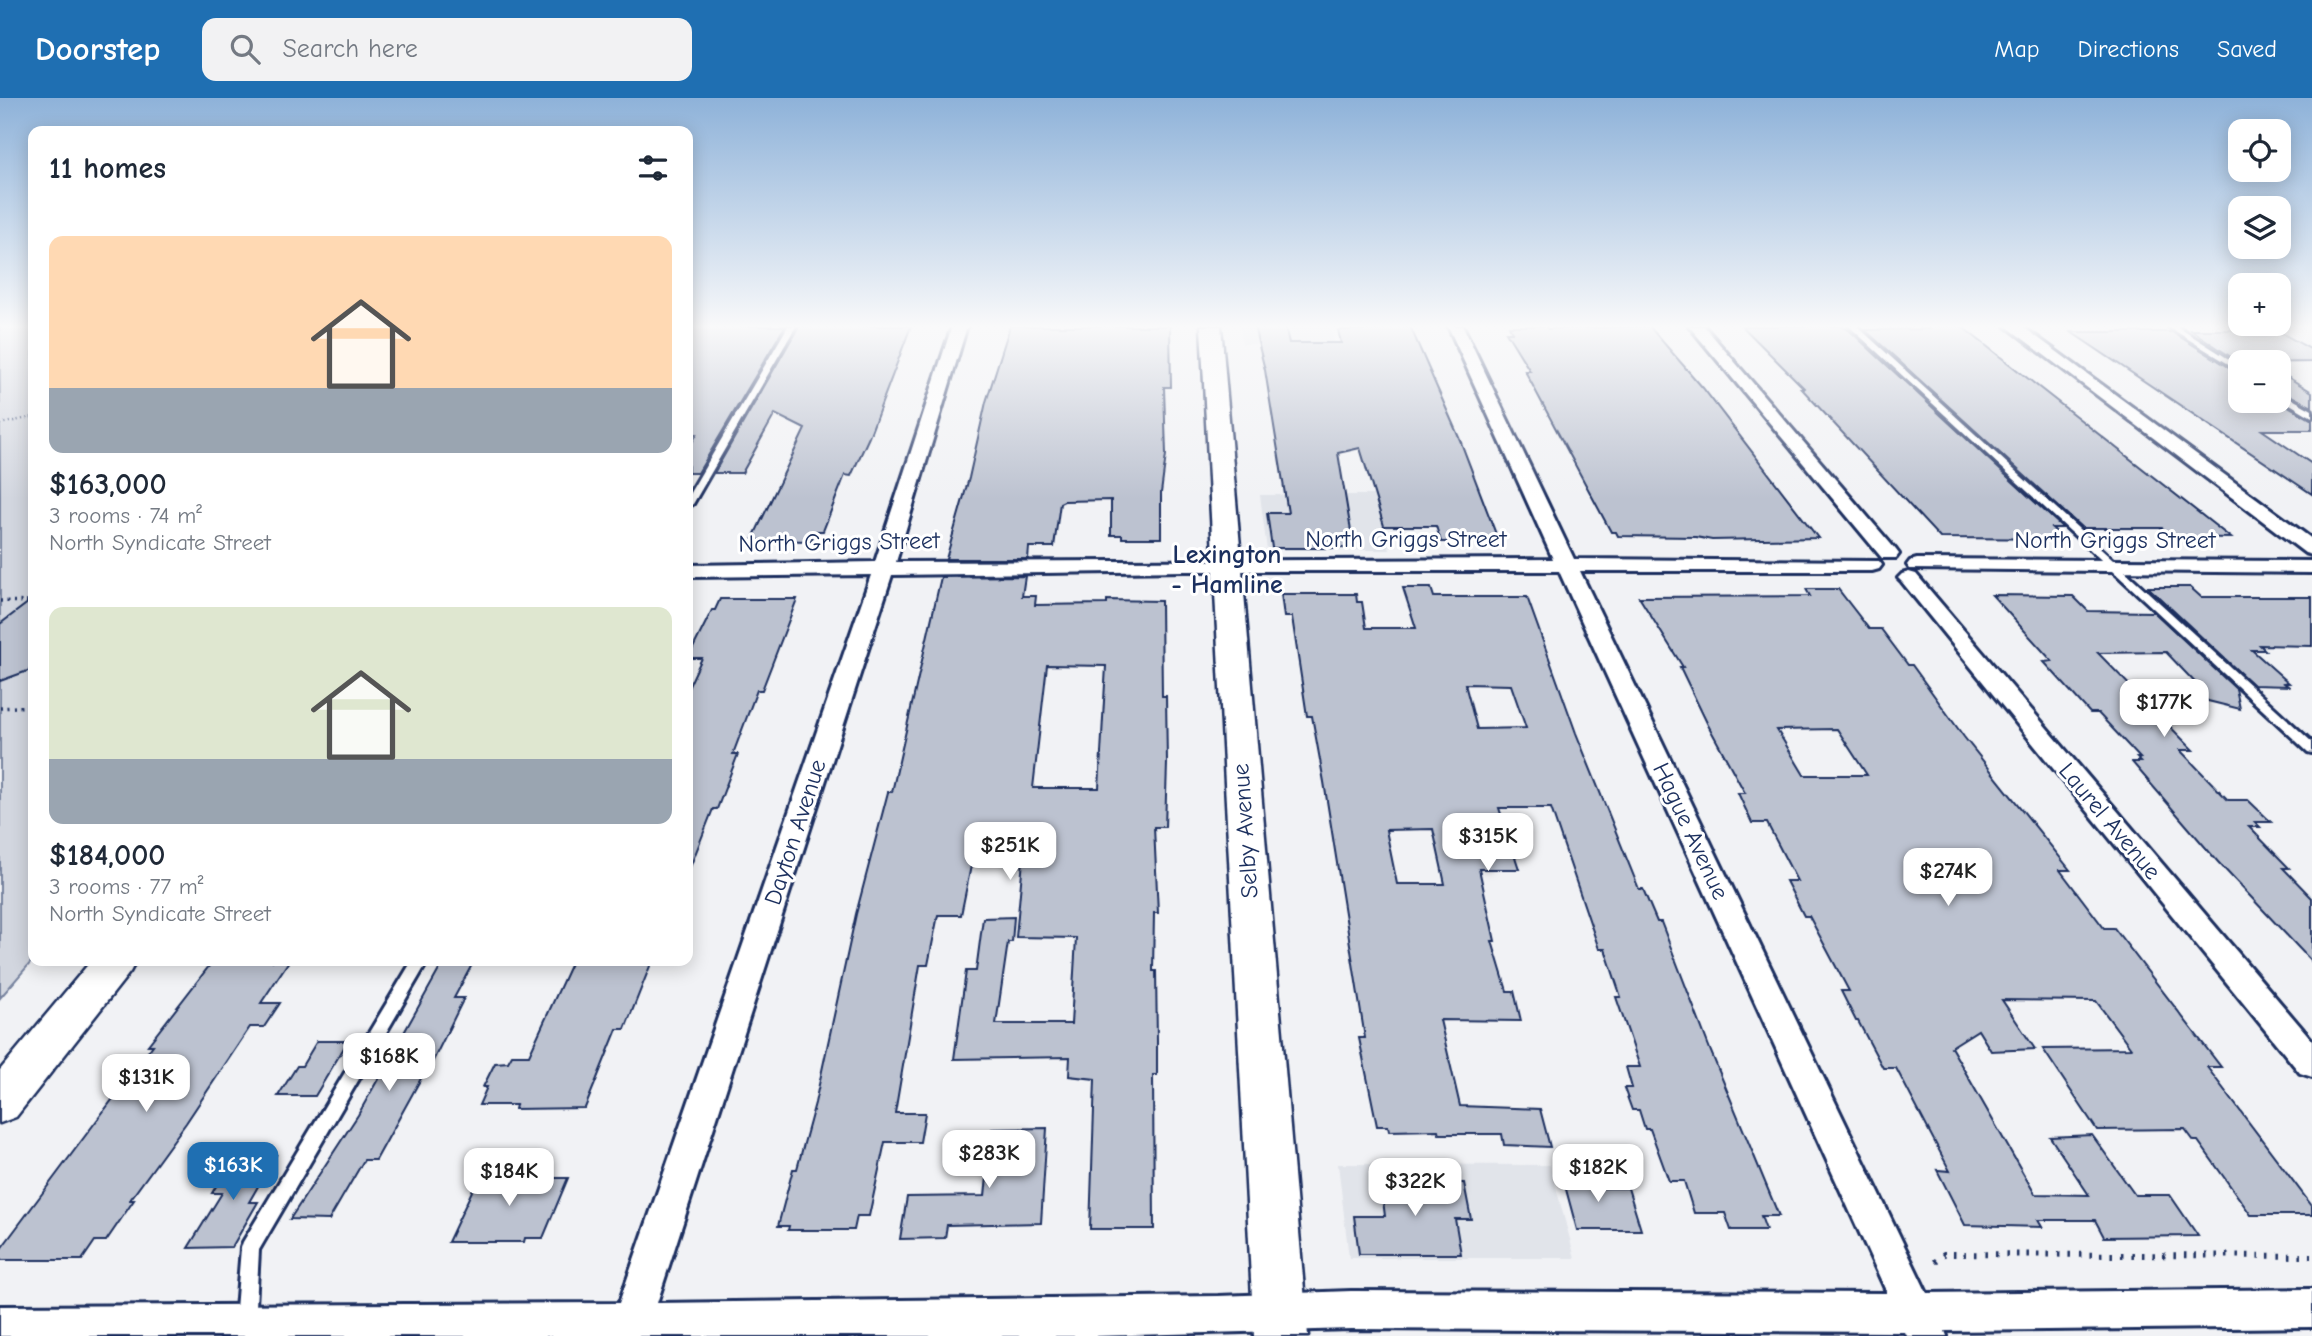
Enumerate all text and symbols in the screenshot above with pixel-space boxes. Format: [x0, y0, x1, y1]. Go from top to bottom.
search box [202, 18, 692, 81]
text: Doorstep [35, 30, 160, 68]
icon: search [226, 30, 264, 68]
text: Search here [282, 34, 418, 64]
text: Map [1994, 35, 2040, 63]
text: Directions [2078, 35, 2179, 63]
text: Saved [2217, 35, 2277, 63]
map controls [2228, 119, 2291, 413]
button: locate [2228, 119, 2291, 182]
icon: filters [634, 149, 672, 187]
text: 11 homes [49, 151, 166, 186]
button: layers [2228, 196, 2291, 259]
button: + [2228, 273, 2291, 336]
icon: home [298, 281, 424, 407]
button: − [2228, 350, 2291, 413]
text: $163,000 [49, 467, 167, 502]
text: 3 rooms · 74 m² [49, 502, 202, 529]
street label: North Griggs Street [1305, 525, 1508, 553]
street label: North Griggs Street [738, 526, 941, 558]
street label: North Griggs Street [2014, 526, 2217, 554]
text: North Syndicate Street [49, 529, 271, 556]
district label: Lexington - Hamline [1171, 540, 1283, 600]
icon: home [298, 652, 424, 778]
pin: $177K [2115, 680, 2213, 739]
text: $177K [2136, 688, 2192, 715]
street label: Dayton Avenue [758, 756, 832, 908]
street label: Laurel Avenue [2053, 757, 2167, 885]
street label: Hague Avenue [1647, 758, 1735, 904]
street label: Selby Avenue [1226, 763, 1264, 899]
pin: $315K [1439, 814, 1537, 873]
pin: $251K [961, 822, 1059, 882]
text: $315K [1458, 822, 1518, 849]
text: $251K [980, 831, 1040, 858]
text: $184,000 [49, 838, 166, 873]
pin: $274K [1899, 848, 1997, 908]
text: $274K [1919, 857, 1977, 884]
text: 3 rooms · 77 m² [49, 873, 204, 900]
text: North Syndicate Street [49, 900, 271, 927]
pin: $168K [340, 1034, 438, 1093]
text: $168K [359, 1042, 419, 1069]
pin: $131K [97, 1054, 195, 1114]
text: $131K [118, 1063, 174, 1090]
pin: $283K [940, 1130, 1038, 1190]
text: $283K [958, 1139, 1020, 1166]
pin: $163K [184, 1142, 282, 1202]
pin: $182K [1549, 1144, 1647, 1204]
pin: $184K [460, 1148, 558, 1208]
text: $163K [203, 1151, 263, 1178]
text: $182K [1568, 1153, 1628, 1180]
text: $184K [480, 1157, 538, 1184]
pin: $322K [1366, 1158, 1464, 1218]
text: $322K [1384, 1167, 1446, 1194]

